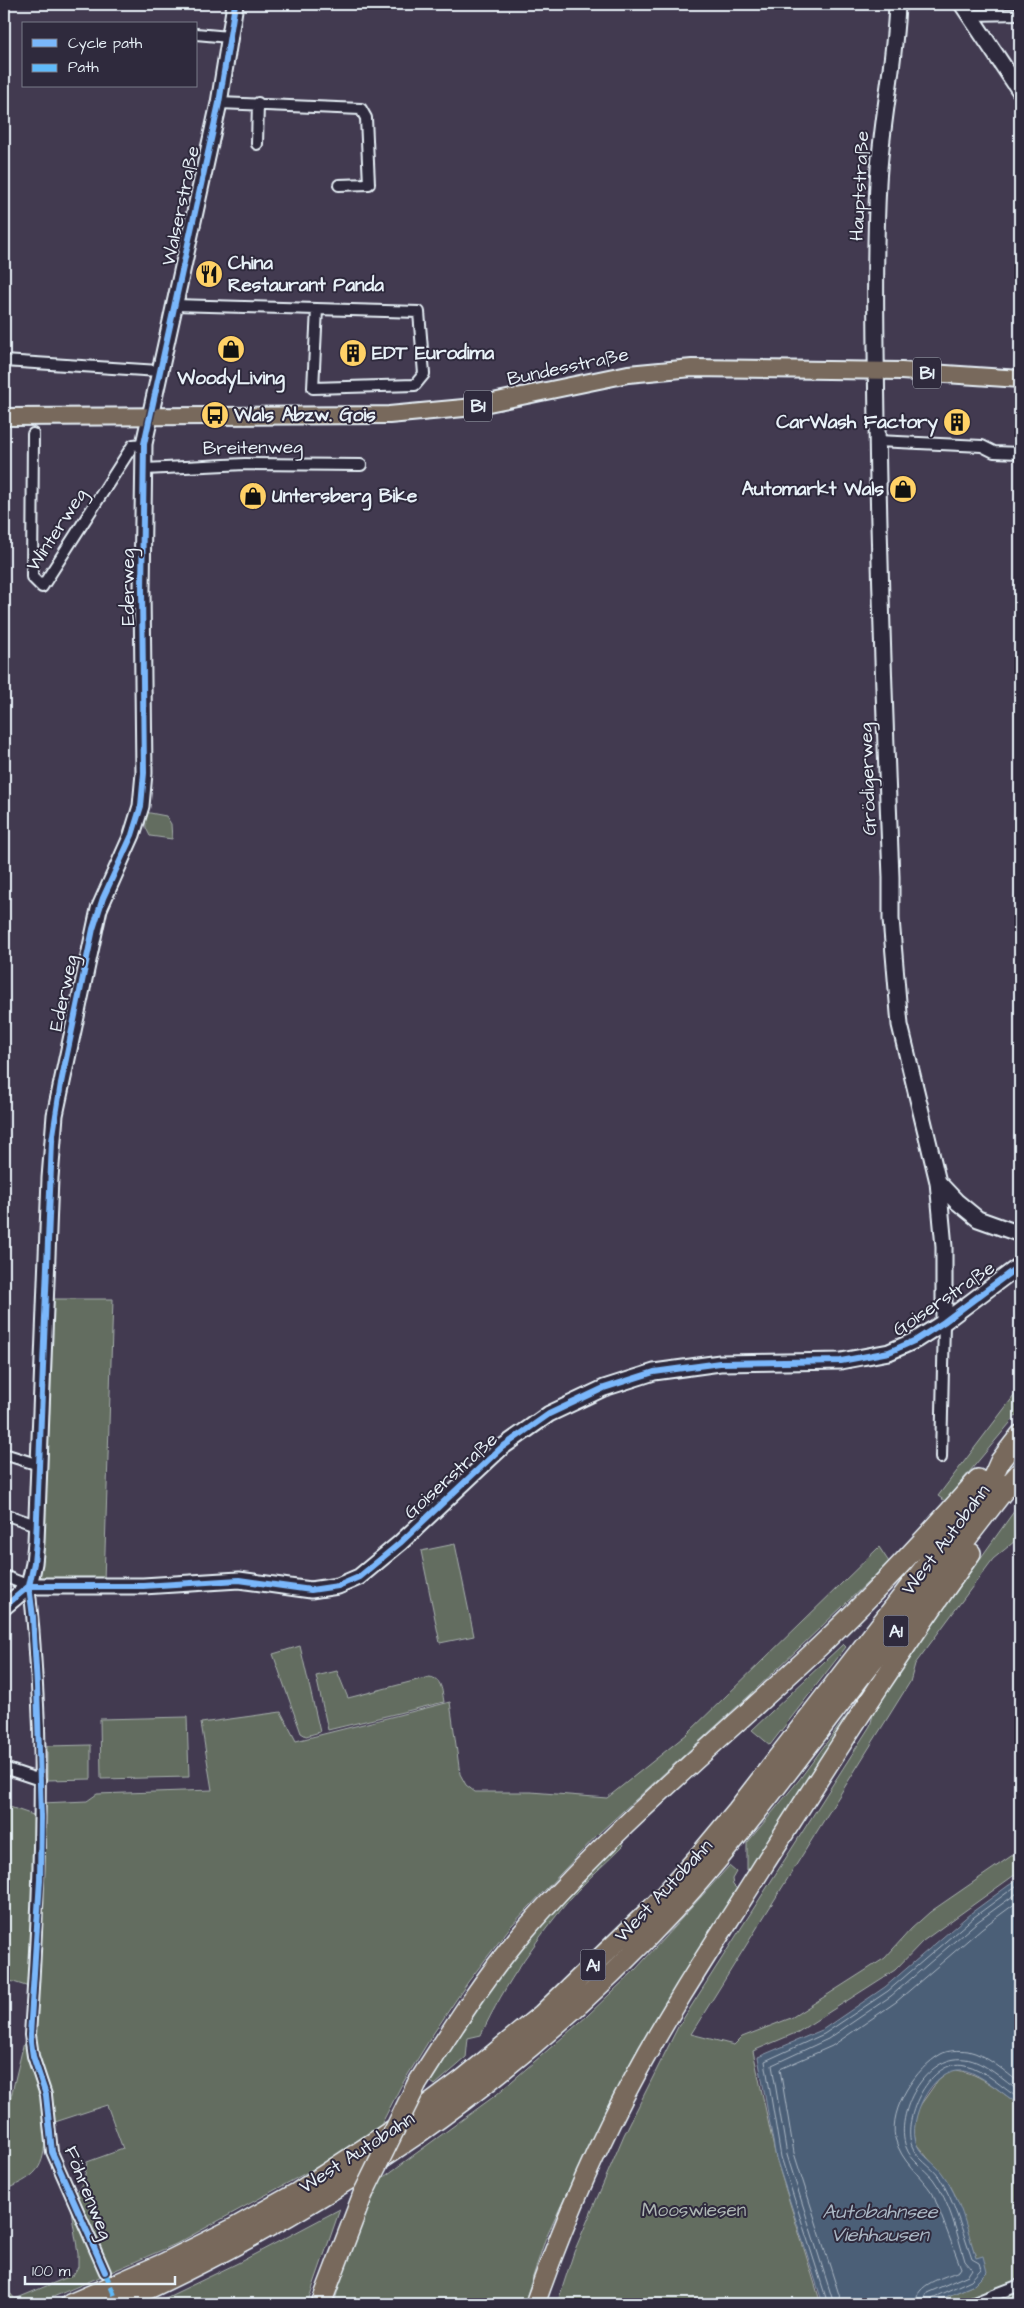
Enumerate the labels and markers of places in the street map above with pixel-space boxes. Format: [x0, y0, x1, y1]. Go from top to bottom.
place label: China Restaurant Panda [228, 250, 384, 299]
restaurant icon: China Restaurant Panda [194, 259, 224, 289]
shop icon: WoodyLiving [216, 334, 246, 364]
building icon: EDT Eurodima [338, 338, 368, 368]
place label: EDT Eurodima [372, 340, 494, 367]
place label: WoodyLiving [176, 365, 285, 393]
bus stop icon: Wals Abzw. Gois [200, 400, 230, 430]
place label: Wals Abzw. Gois [233, 402, 376, 429]
building icon: CarWash Factory [942, 407, 972, 437]
place label: CarWash Factory [776, 409, 939, 437]
shop icon: Automarkt Wals [888, 474, 918, 504]
place label: Automarkt Wals [742, 476, 884, 503]
shop icon: Untersberg Bike [238, 481, 268, 511]
place label: Untersberg Bike [272, 483, 418, 511]

